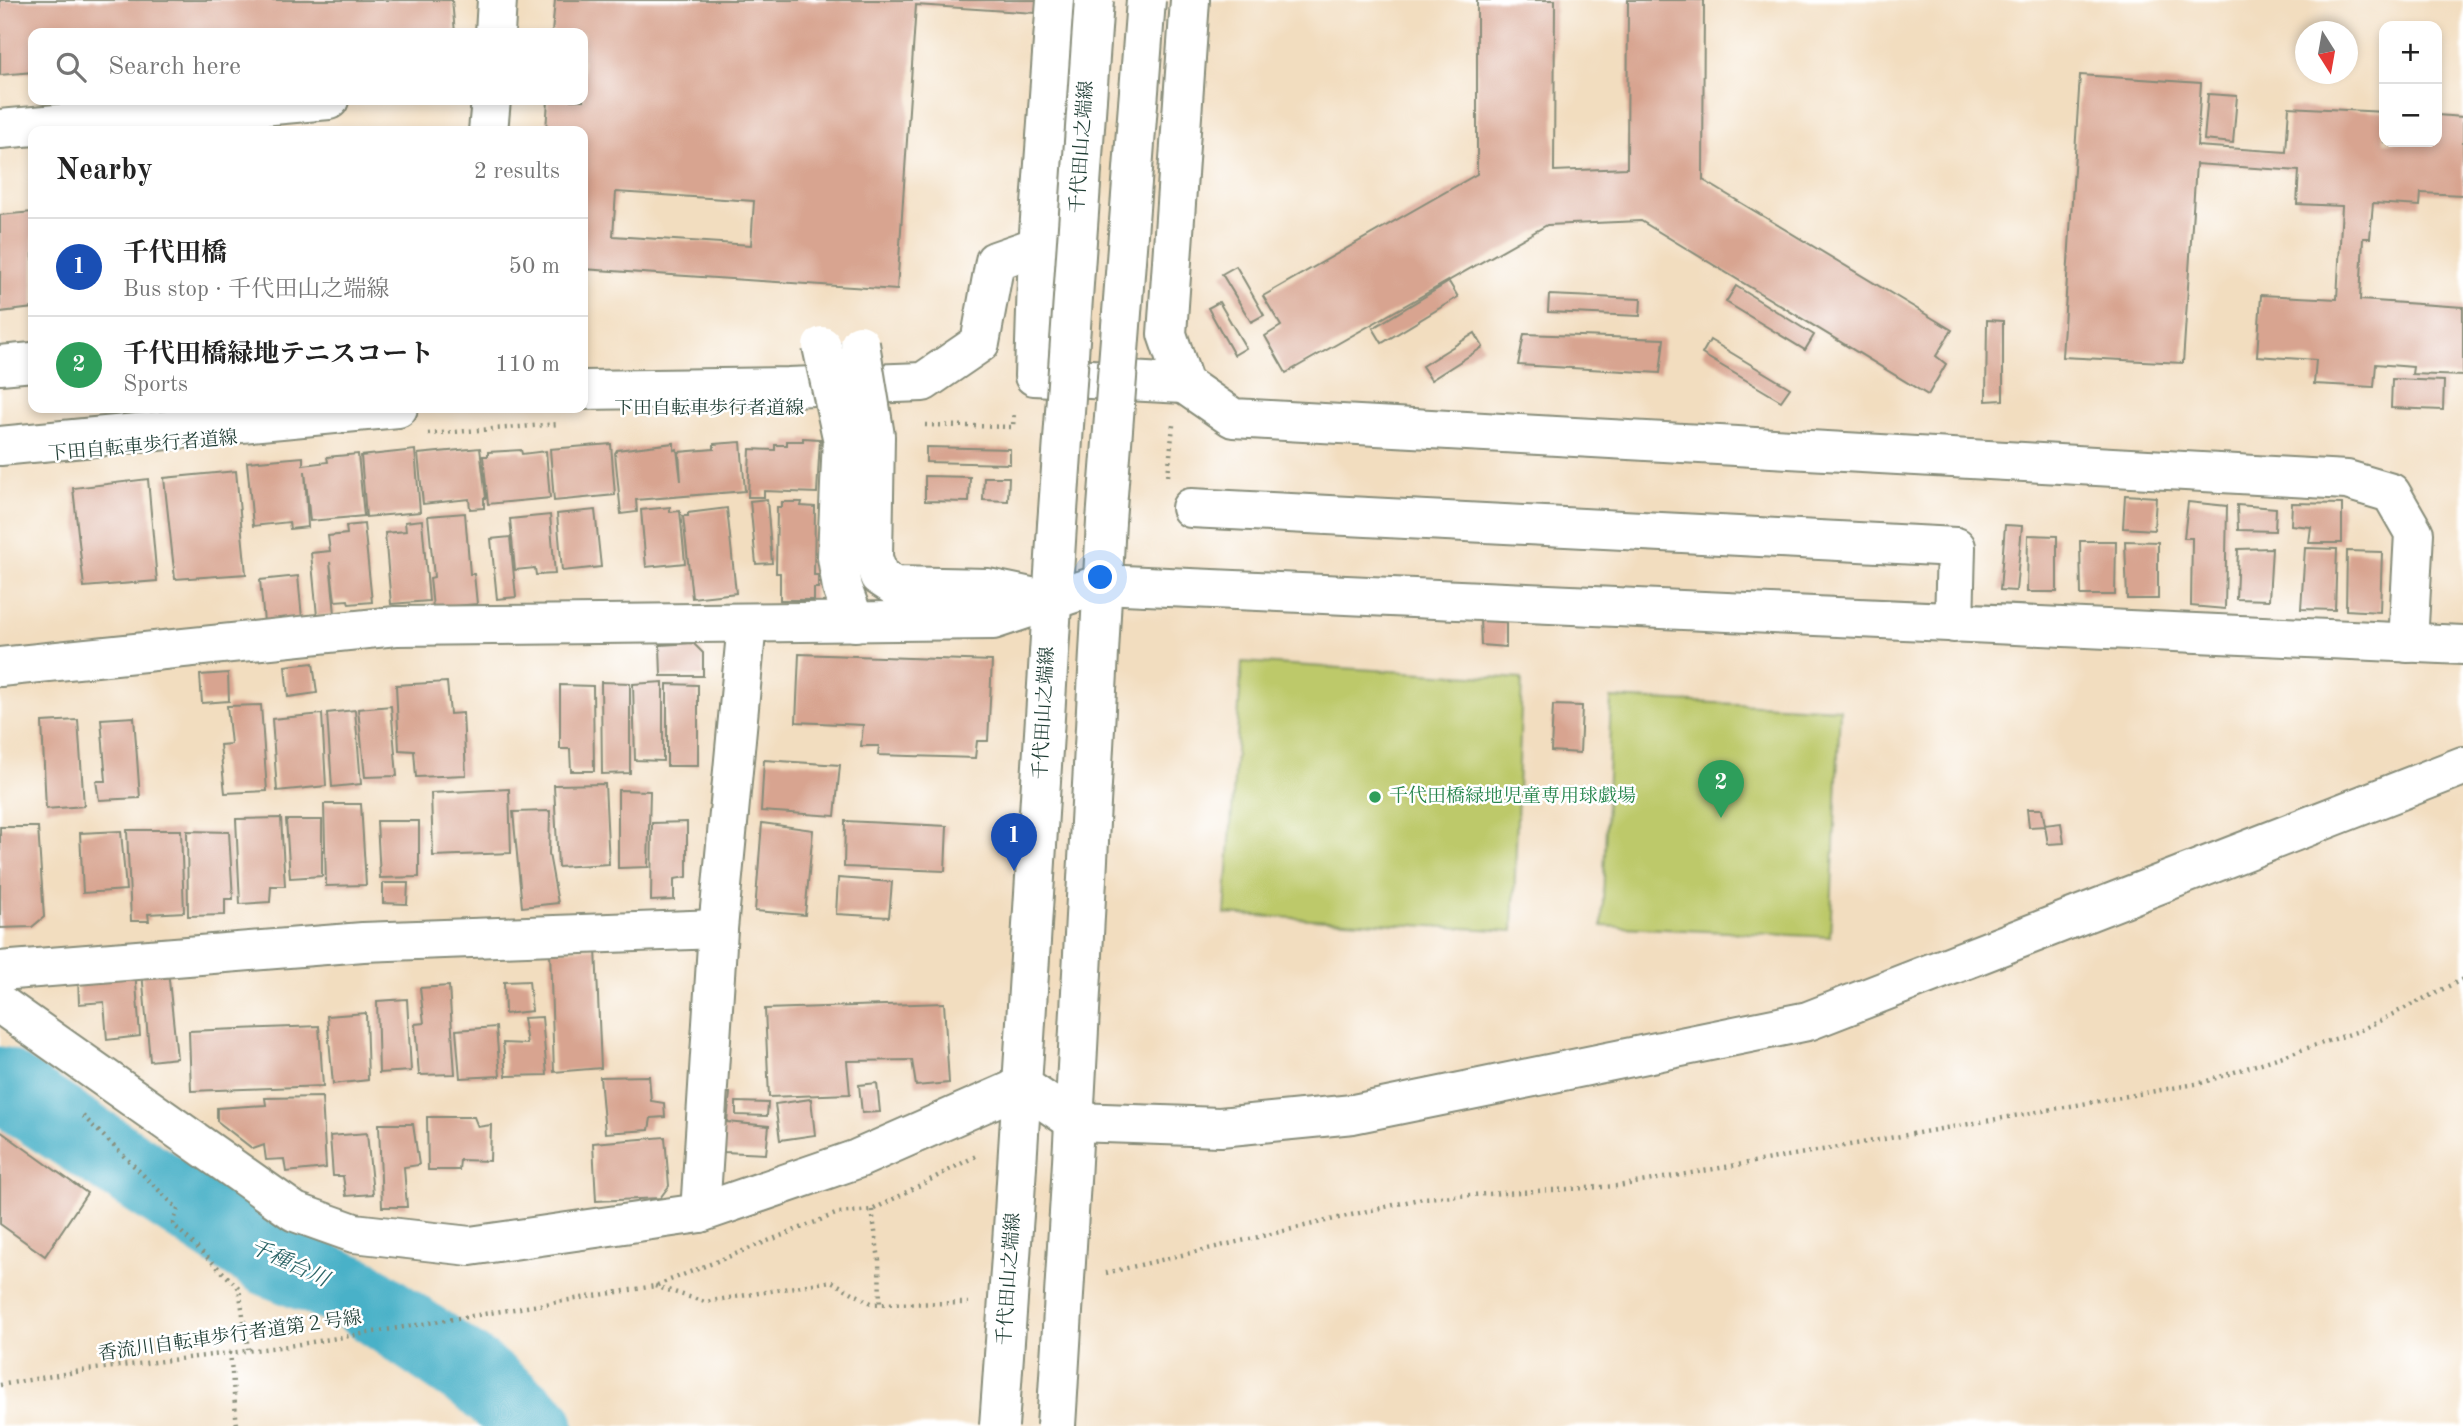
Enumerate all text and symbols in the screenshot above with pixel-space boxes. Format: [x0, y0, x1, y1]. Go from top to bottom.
north arrow [2295, 21, 2358, 84]
map controls [2379, 21, 2442, 147]
button: + [2379, 21, 2442, 84]
search box [28, 28, 588, 105]
icon: search [52, 48, 90, 86]
text: Search here [108, 54, 241, 80]
street label: 千代田山之端線 [1066, 80, 1097, 214]
button: − [2379, 84, 2442, 147]
text: Nearby [56, 156, 153, 186]
text: 2 results [474, 160, 560, 183]
text: 千代田橋 [123, 241, 227, 267]
text: 1 [72, 255, 86, 278]
text: 50 m [509, 255, 560, 278]
text: Bus stop · 千代田山之端線 [123, 278, 389, 301]
text: 千代田橋緑地テニスコート [123, 342, 434, 368]
text: 2 [72, 353, 86, 376]
text: 110 m [495, 353, 560, 376]
text: Sports [123, 373, 188, 396]
street label: 下田自転車歩行者道線 [614, 397, 804, 419]
street label: 下田自転車歩行者道線 [47, 426, 238, 465]
your location [1083, 560, 1117, 594]
street label: 千代田山之端線 [1029, 646, 1058, 780]
pin: 2 [1698, 760, 1744, 818]
place label: 千代田橋緑地児童専用球戯場 [1389, 785, 1636, 807]
marker: 千代田橋緑地児童専用球戯場 [1367, 789, 1383, 805]
pin: 1 [991, 813, 1037, 871]
street label: 千代田山之端線 [993, 1212, 1024, 1346]
water label: 千種台川 [246, 1235, 334, 1292]
street label: 香流川自転車歩行者道第２号線 [97, 1306, 363, 1365]

